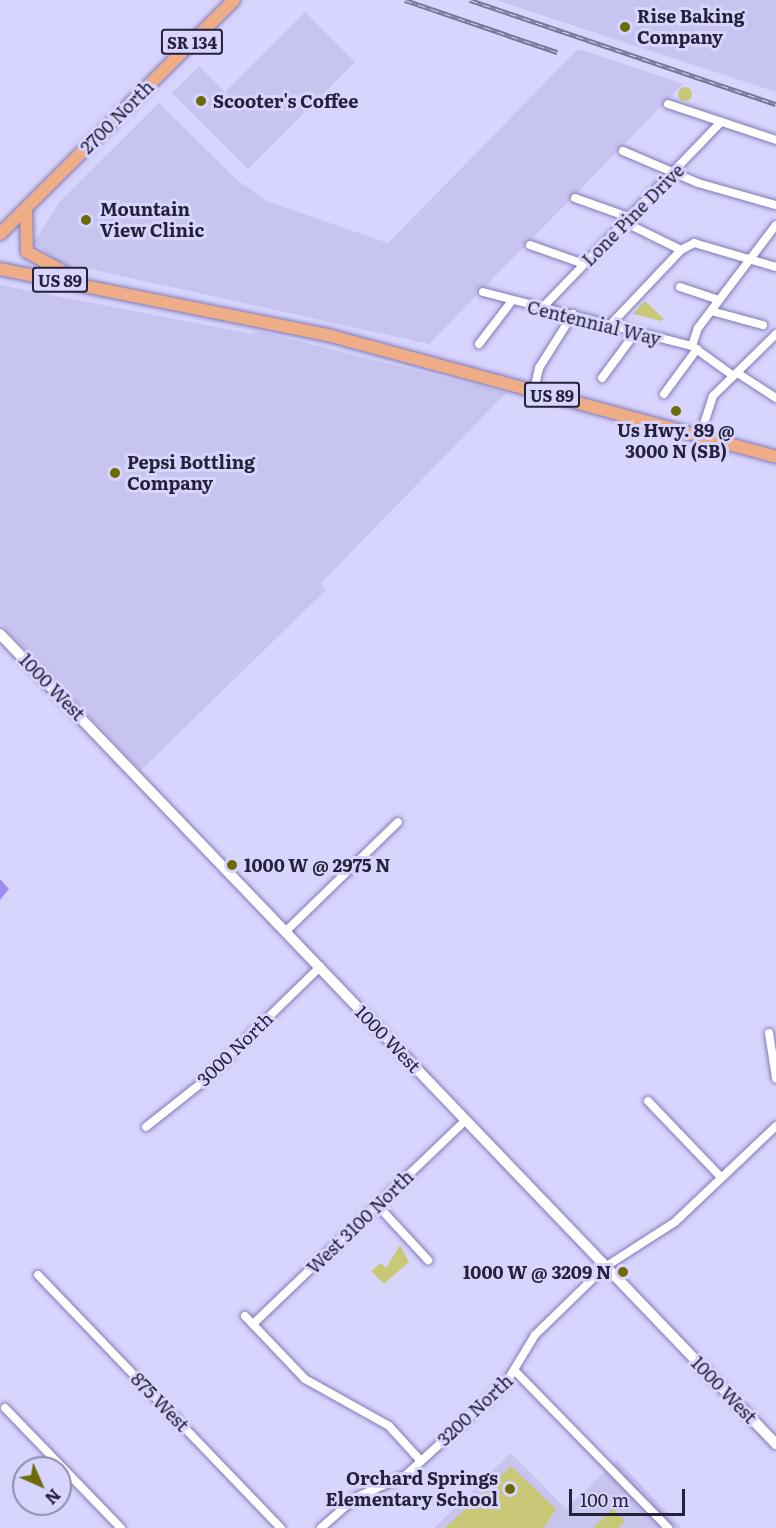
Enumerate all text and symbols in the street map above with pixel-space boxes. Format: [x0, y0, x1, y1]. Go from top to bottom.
place label: Rise Baking Company [637, 6, 745, 48]
marker: Rise Baking Company [618, 20, 632, 34]
road number: SR 134 [160, 29, 224, 55]
street label: 2700 North [76, 76, 158, 158]
place label: Scooter's Coffee [213, 90, 358, 112]
marker: Scooter's Coffee [194, 94, 208, 108]
street label: Lone Pine Drive [577, 159, 689, 271]
place label: Mountain View Clinic [100, 199, 204, 242]
marker: Mountain View Clinic [77, 211, 95, 229]
road number: US 89 [32, 267, 88, 293]
street label: Centennial Way [525, 296, 663, 350]
road number: US 89 [524, 382, 580, 408]
marker: Us Hwy. 89 @ 3000 N (SB) [669, 404, 683, 418]
place label: Us Hwy. 89 @ 3000 N (SB) [617, 420, 735, 462]
place label: Pepsi Bottling Company [127, 452, 255, 494]
marker: Pepsi Bottling Company [108, 466, 122, 480]
street label: 1000 West [15, 649, 89, 725]
place label: 1000 W @ 2975 N [244, 854, 390, 876]
marker: 1000 W @ 2975 N [225, 858, 239, 872]
street label: 1000 West [351, 1001, 425, 1077]
street label: 3000 North [193, 1008, 277, 1090]
street label: West 3100 North [302, 1166, 418, 1278]
place label: 1000 W @ 3209 N [463, 1261, 611, 1283]
marker: 1000 W @ 3209 N [616, 1265, 630, 1279]
street label: 1000 West [687, 1352, 761, 1428]
street label: 875 West [127, 1368, 193, 1436]
street label: 3200 North [433, 1370, 517, 1450]
north arrow [12, 1456, 72, 1516]
place label: Orchard Springs Elementary School [326, 1468, 498, 1510]
scale bar [572, 1477, 688, 1515]
marker: Orchard Springs Elementary School [503, 1482, 517, 1496]
text: N [40, 1484, 67, 1511]
text: 100 m [580, 1486, 629, 1513]

